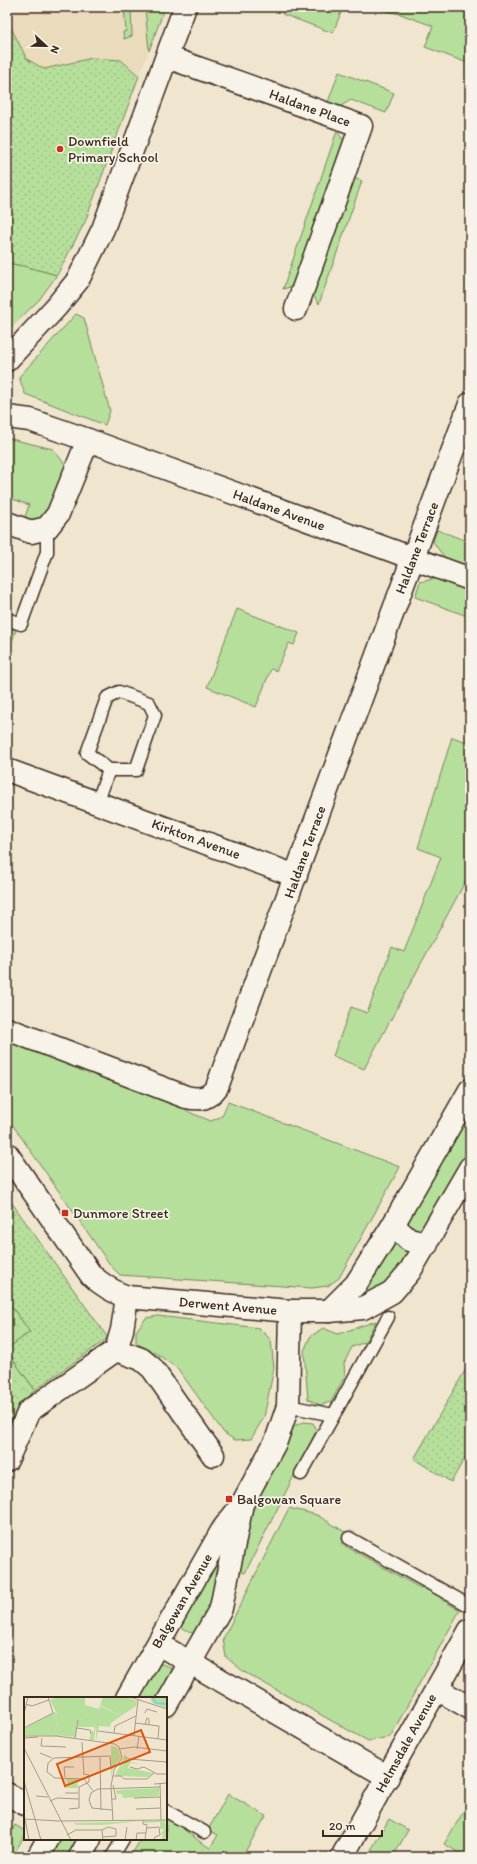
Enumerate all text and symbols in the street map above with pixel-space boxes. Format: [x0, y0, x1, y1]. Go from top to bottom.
north arrow [26, 26, 66, 66]
text: N [47, 44, 62, 55]
street label: Haldane Place [267, 85, 353, 131]
place label: Downfield Primary School [68, 133, 159, 166]
marker: Downfield Primary School [55, 144, 65, 154]
street label: Haldane Avenue [231, 485, 328, 535]
street label: Haldane Terrace [392, 499, 442, 596]
street label: Haldane Terrace [280, 803, 330, 901]
street label: Kirkton Avenue [149, 815, 243, 863]
place label: Dunmore Street [73, 1205, 169, 1222]
marker: Dunmore Street [60, 1208, 70, 1218]
street label: Derwent Avenue [178, 1293, 278, 1319]
place label: Balgowan Square [237, 1491, 342, 1508]
marker: Balgowan Square [224, 1494, 234, 1504]
street label: Balgowan Avenue [148, 1550, 216, 1652]
street label: Helmsdale Avenue [372, 1690, 440, 1796]
inset map [24, 1697, 167, 1840]
scale bar [323, 1812, 382, 1838]
text: 20 m [329, 1819, 356, 1833]

